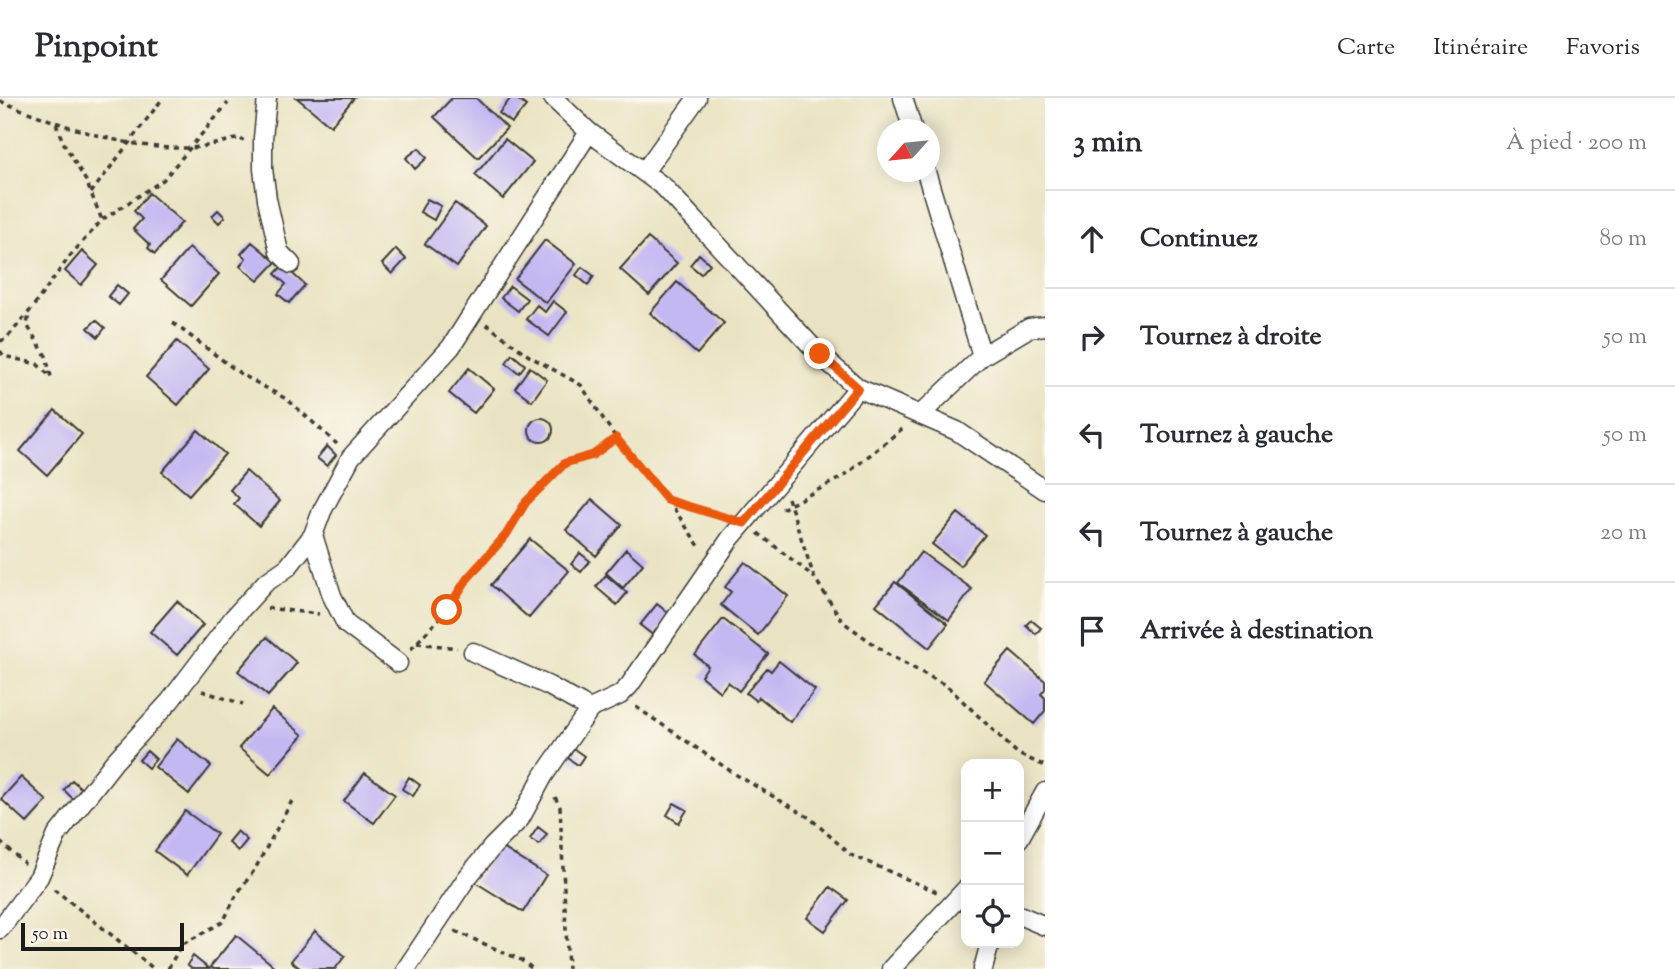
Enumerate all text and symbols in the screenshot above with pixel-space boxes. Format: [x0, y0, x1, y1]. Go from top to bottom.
text: Pinpoint [35, 24, 158, 72]
text: Carte [1337, 31, 1395, 65]
text: Itinéraire [1433, 31, 1528, 65]
text: Favoris [1566, 31, 1640, 65]
north arrow [877, 119, 940, 182]
text: 3 min [1073, 122, 1143, 165]
text: À pied · 200 m [1506, 127, 1647, 160]
icon: ahead [1073, 220, 1111, 258]
text: Continuez [1140, 221, 1258, 258]
text: 80 m [1599, 223, 1647, 256]
icon: right [1073, 318, 1111, 356]
text: Tournez à droite [1140, 319, 1322, 356]
text: 50 m [1603, 321, 1647, 354]
route end [804, 338, 835, 369]
icon: left [1073, 416, 1111, 454]
text: Tournez à gauche [1140, 417, 1333, 454]
text: 50 m [1603, 419, 1647, 452]
icon: left [1073, 514, 1111, 552]
text: Tournez à gauche [1140, 515, 1333, 552]
text: 20 m [1600, 517, 1647, 550]
route start [431, 594, 462, 625]
icon: arrive [1073, 612, 1111, 650]
text: Arrivée à destination [1140, 613, 1373, 650]
map controls [961, 759, 1024, 948]
button: + [961, 759, 1024, 822]
button: − [961, 822, 1024, 885]
button: locate [961, 885, 1024, 948]
scale bar [21, 920, 184, 952]
text: 50 m [32, 921, 68, 948]

